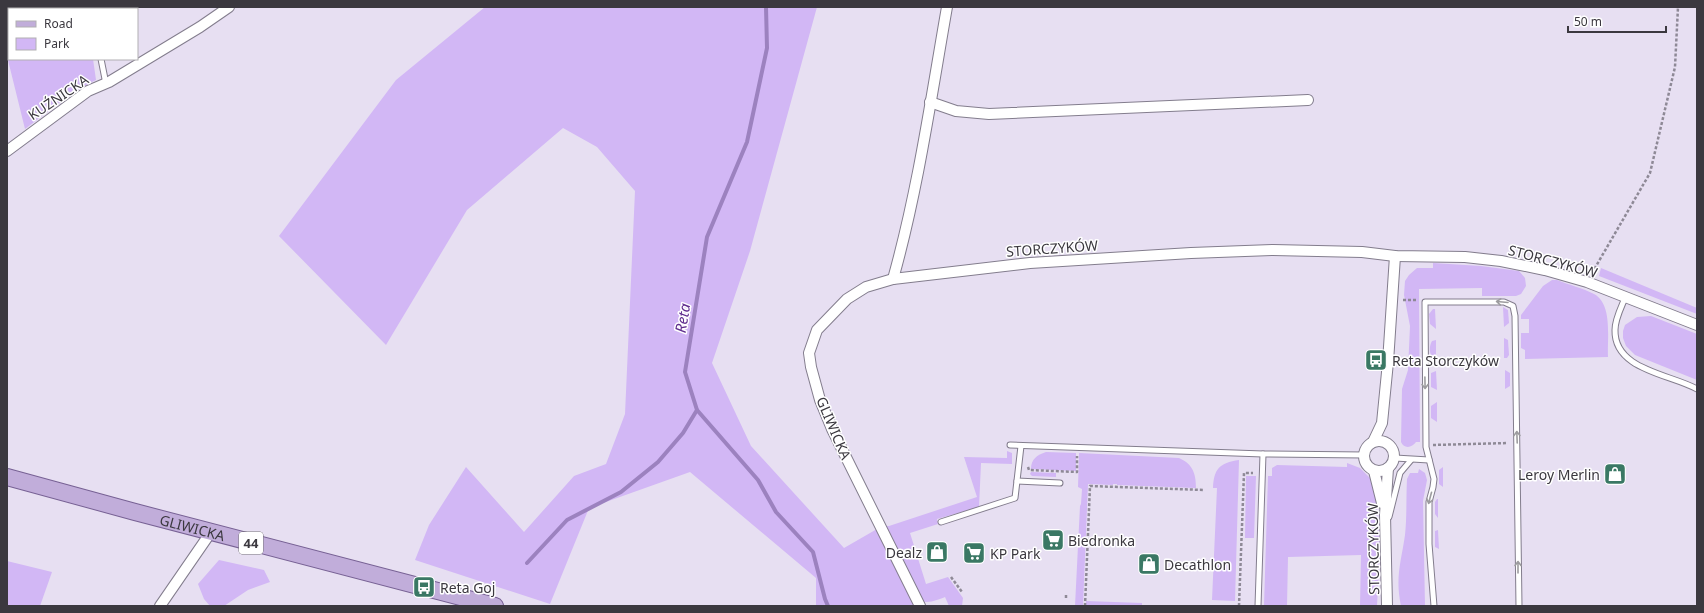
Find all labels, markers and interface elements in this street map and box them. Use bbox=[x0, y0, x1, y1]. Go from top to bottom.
legend bbox=[8, 8, 138, 60]
scale bar bbox=[1568, 8, 1666, 34]
text: 50 m bbox=[1574, 13, 1602, 30]
text: Road bbox=[44, 15, 73, 32]
text: Park bbox=[44, 35, 70, 52]
street label: KUŹNICKA bbox=[24, 70, 92, 124]
street label: STORCZYKÓW bbox=[1006, 235, 1098, 261]
street label: STORCZYKÓW bbox=[1506, 240, 1600, 282]
one-way arrow bbox=[1495, 299, 1508, 306]
water label: Reta bbox=[670, 301, 694, 334]
bus stop icon: Reta Storczyków bbox=[1363, 347, 1389, 373]
place label: Reta Storczyków bbox=[1392, 351, 1499, 370]
one-way arrow bbox=[1421, 376, 1429, 389]
street label: GLIWICKA bbox=[812, 394, 856, 462]
one-way arrow bbox=[1513, 431, 1520, 444]
shop icon: Leroy Merlin bbox=[1602, 461, 1628, 487]
place label: Leroy Merlin bbox=[1518, 465, 1600, 484]
one-way arrow bbox=[1426, 491, 1434, 504]
street label: STORCZYKÓW bbox=[1363, 503, 1383, 595]
street label: GLIWICKA bbox=[158, 509, 227, 545]
supermarket icon: Biedronka bbox=[1040, 527, 1066, 553]
place label: Biedronka bbox=[1068, 531, 1135, 550]
road number: 44 bbox=[239, 532, 263, 554]
shop icon: Dealz bbox=[924, 539, 950, 565]
supermarket icon: KP Park bbox=[961, 540, 987, 566]
place label: Dealz bbox=[886, 543, 922, 562]
place label: KP Park bbox=[990, 544, 1041, 563]
shop icon: Decathlon bbox=[1136, 551, 1162, 577]
place label: Decathlon bbox=[1164, 555, 1231, 574]
one-way arrow bbox=[1514, 561, 1522, 574]
bus stop icon: Reta Goj bbox=[411, 574, 437, 600]
place label: Reta Goj bbox=[440, 578, 495, 597]

